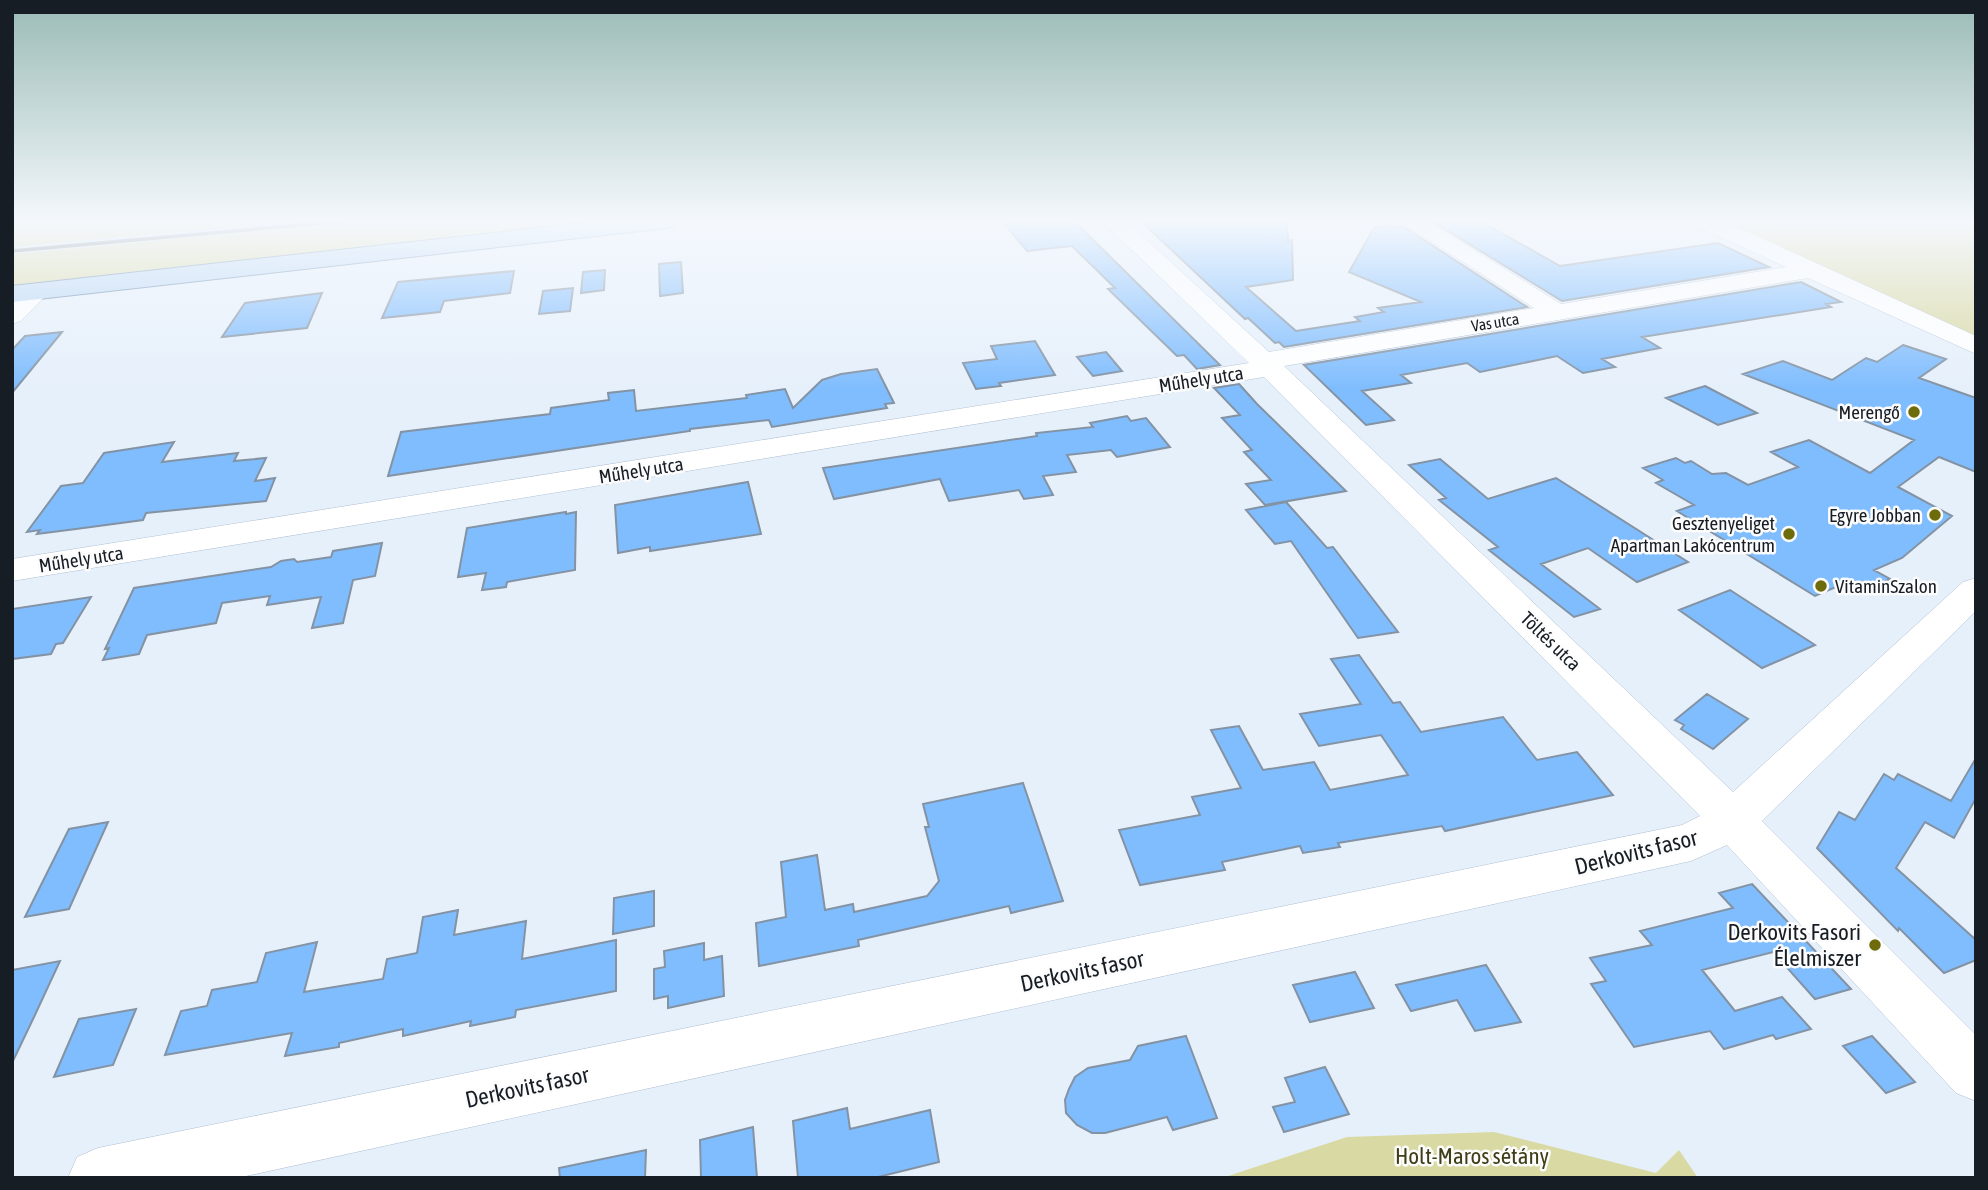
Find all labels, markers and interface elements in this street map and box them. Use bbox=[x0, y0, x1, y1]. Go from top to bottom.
street label: Vas utca bbox=[1470, 309, 1520, 335]
street label: Műhely utca bbox=[1157, 361, 1245, 397]
place label: Merengő bbox=[1838, 401, 1900, 423]
marker: Merengő bbox=[1906, 404, 1922, 420]
street label: Műhely utca bbox=[597, 452, 685, 488]
place label: Egyre Jobban bbox=[1829, 504, 1921, 526]
marker: Egyre Jobban bbox=[1927, 507, 1943, 523]
place label: Gesztenyeliget Apartman Lakócentrum bbox=[1611, 512, 1775, 556]
marker: Gesztenyeliget Apartman Lakócentrum bbox=[1781, 526, 1797, 542]
street label: Műhely utca bbox=[37, 541, 125, 577]
place label: VitaminSzalon bbox=[1835, 575, 1937, 597]
marker: VitaminSzalon bbox=[1813, 578, 1829, 594]
street label: Töltés utca bbox=[1516, 607, 1586, 675]
street label: Derkovits fasor bbox=[1572, 824, 1701, 880]
place label: Derkovits Fasori Élelmiszer bbox=[1727, 919, 1862, 971]
marker: Derkovits Fasori Élelmiszer bbox=[1867, 937, 1883, 953]
street label: Derkovits fasor bbox=[1018, 945, 1147, 997]
street label: Derkovits fasor bbox=[463, 1061, 592, 1113]
park label: Holt-Maros sétány bbox=[1395, 1143, 1549, 1169]

